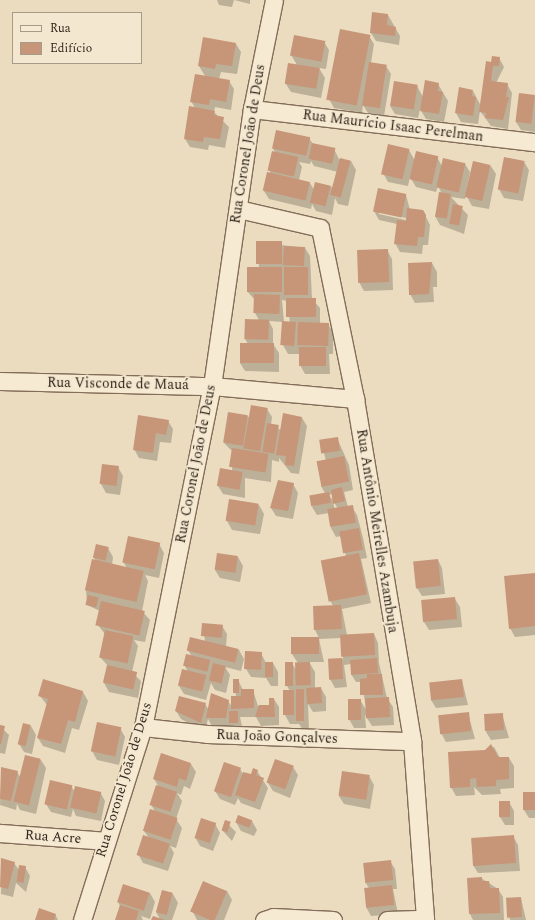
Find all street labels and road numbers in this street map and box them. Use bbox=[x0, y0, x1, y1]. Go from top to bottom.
street label: Rua Coronel João de Deus bbox=[227, 63, 269, 225]
street label: Rua Maurício Isaac Perelman bbox=[302, 107, 484, 145]
street label: Rua Visconde de Mauá bbox=[47, 374, 189, 394]
street label: Rua Coronel João de Deus bbox=[172, 383, 220, 545]
street label: Rua Antônio Meirelles Azambuja bbox=[353, 428, 401, 634]
street label: Rua Coronel João de Deus bbox=[92, 700, 156, 860]
street label: Rua João Gonçalves bbox=[216, 726, 338, 748]
street label: Rua Acre bbox=[24, 827, 82, 847]

